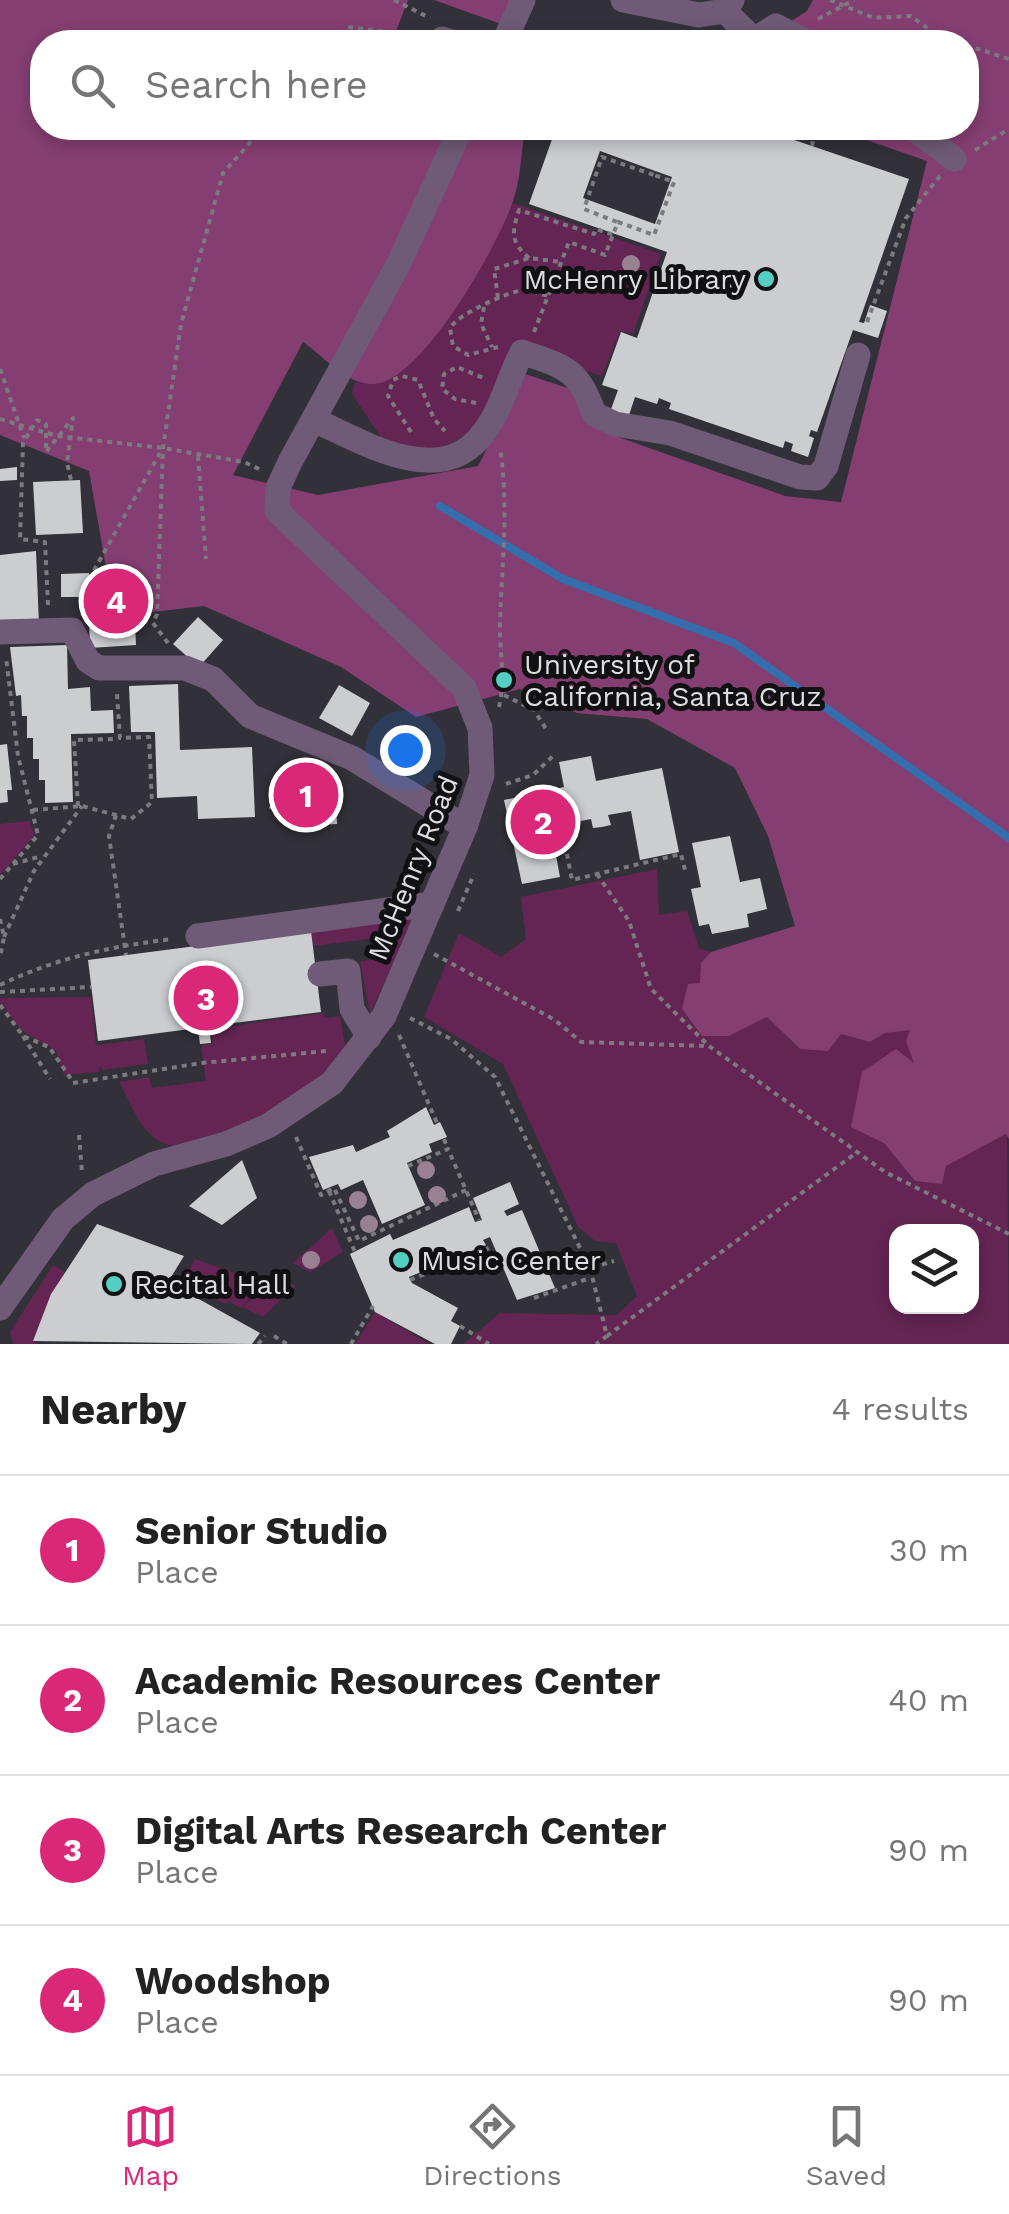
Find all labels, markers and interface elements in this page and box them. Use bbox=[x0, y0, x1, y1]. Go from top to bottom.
search box bbox=[30, 30, 979, 140]
icon: search bbox=[65, 58, 120, 113]
text: Search here bbox=[145, 63, 368, 107]
place label: McHenry Library bbox=[524, 263, 747, 296]
marker: McHenry Library bbox=[755, 268, 777, 290]
pin: 4 bbox=[84, 564, 148, 638]
place label: University of California, Santa Cruz bbox=[524, 648, 822, 713]
marker: University of California, Santa Cruz bbox=[493, 669, 515, 691]
your location bbox=[380, 725, 431, 776]
pin: 1 bbox=[274, 758, 338, 832]
street label: McHenry Road bbox=[361, 771, 465, 965]
pin: 2 bbox=[510, 784, 576, 860]
pin: 3 bbox=[174, 960, 238, 1036]
map controls bbox=[889, 1224, 979, 1314]
button: layers bbox=[889, 1224, 979, 1314]
place label: Music Center bbox=[421, 1244, 601, 1277]
marker: Music Center bbox=[390, 1249, 412, 1271]
place label: Recital Hall bbox=[134, 1268, 290, 1301]
marker: Recital Hall bbox=[103, 1273, 125, 1295]
text: Nearby bbox=[40, 1385, 187, 1434]
text: 4 results bbox=[831, 1390, 969, 1428]
text: Senior Studio bbox=[135, 1509, 388, 1553]
text: 1 bbox=[66, 1531, 79, 1569]
text: 30 m bbox=[889, 1531, 969, 1569]
text: Place bbox=[135, 1553, 219, 1591]
text: Academic Resources Center bbox=[135, 1659, 660, 1703]
text: 2 bbox=[63, 1681, 82, 1719]
text: 40 m bbox=[888, 1681, 969, 1719]
text: Place bbox=[135, 1703, 219, 1741]
text: Digital Arts Research Center bbox=[135, 1809, 666, 1853]
text: 3 bbox=[63, 1831, 82, 1869]
text: 90 m bbox=[888, 1831, 969, 1869]
text: Place bbox=[135, 1853, 219, 1891]
text: Woodshop bbox=[135, 1959, 331, 2003]
text: 4 bbox=[62, 1981, 83, 2019]
text: 90 m bbox=[888, 1981, 969, 2019]
text: Place bbox=[135, 2003, 219, 2041]
tab: Map bbox=[122, 2099, 179, 2192]
tab: Directions bbox=[423, 2099, 562, 2192]
tab: Saved bbox=[806, 2099, 887, 2192]

